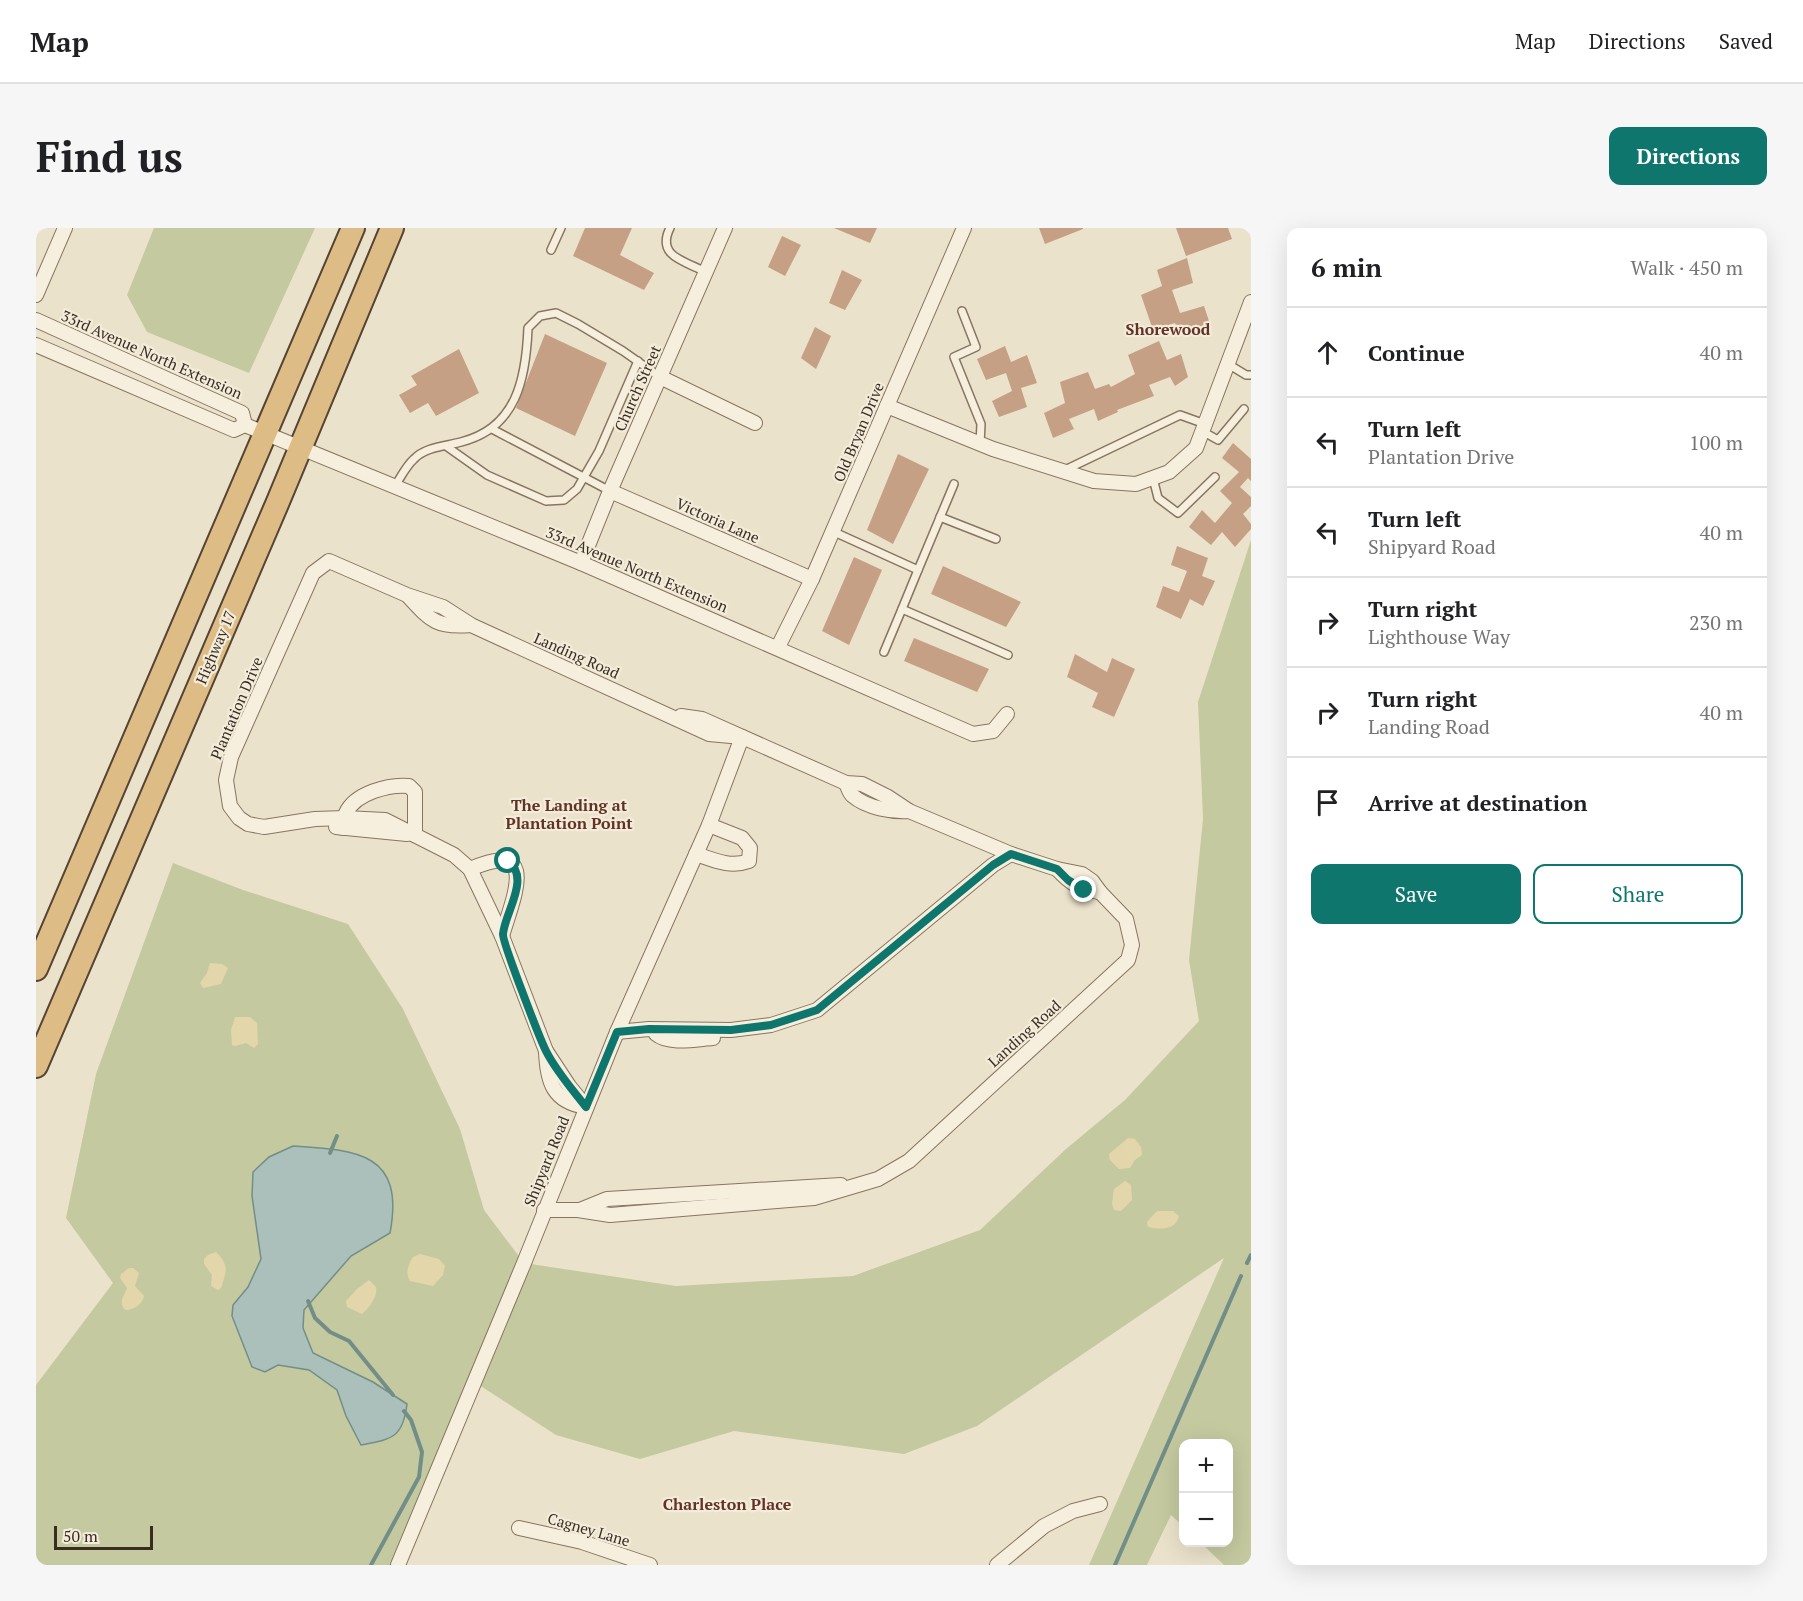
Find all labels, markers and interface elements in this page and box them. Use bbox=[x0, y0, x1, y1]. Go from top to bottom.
text: Map bbox=[30, 23, 89, 60]
text: Map bbox=[1515, 27, 1556, 55]
text: Directions bbox=[1589, 27, 1686, 55]
text: Saved bbox=[1719, 27, 1773, 55]
button: Directions bbox=[1609, 127, 1767, 185]
text: Find us bbox=[36, 128, 183, 184]
text: 6 min bbox=[1311, 250, 1382, 284]
text: Walk · 450 m bbox=[1631, 254, 1743, 281]
street label: 33rd Avenue North Extension bbox=[58, 305, 246, 403]
district label: Shorewood bbox=[1126, 318, 1211, 340]
icon: ahead bbox=[1311, 336, 1344, 369]
text: Continue bbox=[1368, 338, 1465, 367]
text: 40 m bbox=[1700, 339, 1743, 366]
street label: Church Street bbox=[609, 341, 665, 434]
street label: Old Bryan Drive bbox=[828, 379, 888, 485]
text: Turn left bbox=[1368, 414, 1461, 443]
icon: left bbox=[1311, 426, 1344, 459]
text: 100 m bbox=[1689, 429, 1743, 456]
text: Plantation Drive bbox=[1368, 443, 1514, 470]
street label: Victoria Lane bbox=[673, 493, 763, 547]
text: Turn left bbox=[1368, 504, 1461, 533]
icon: left bbox=[1311, 516, 1344, 549]
text: 40 m bbox=[1700, 519, 1743, 546]
street label: 33rd Avenue North Extension bbox=[543, 522, 731, 617]
text: Shipyard Road bbox=[1368, 533, 1496, 560]
text: Turn right bbox=[1368, 594, 1477, 623]
icon: right bbox=[1311, 606, 1344, 639]
street label: Highway 17 bbox=[191, 607, 239, 687]
text: 230 m bbox=[1689, 609, 1743, 636]
text: Lighthouse Way bbox=[1368, 623, 1510, 650]
street label: Landing Road bbox=[531, 627, 623, 683]
street label: Plantation Drive bbox=[205, 654, 267, 762]
text: Turn right bbox=[1368, 684, 1477, 713]
icon: right bbox=[1311, 696, 1344, 729]
text: 40 m bbox=[1700, 699, 1743, 726]
text: Landing Road bbox=[1368, 713, 1490, 740]
icon: arrive bbox=[1311, 786, 1344, 819]
text: Arrive at destination bbox=[1368, 788, 1587, 817]
district label: The Landing at Plantation Point bbox=[505, 794, 633, 834]
route start bbox=[494, 847, 520, 873]
button: Save bbox=[1311, 864, 1521, 924]
button: Share bbox=[1533, 864, 1743, 924]
route end bbox=[1070, 876, 1096, 902]
street label: Landing Road bbox=[983, 995, 1065, 1071]
street label: Shipyard Road bbox=[519, 1113, 573, 1209]
map controls bbox=[1179, 1439, 1233, 1547]
button: + bbox=[1179, 1439, 1233, 1493]
district label: Charleston Place bbox=[663, 1493, 792, 1515]
button: − bbox=[1179, 1493, 1233, 1547]
street label: Cagney Lane bbox=[545, 1508, 633, 1550]
scale bar bbox=[54, 1523, 153, 1550]
text: 50 m bbox=[63, 1525, 98, 1547]

